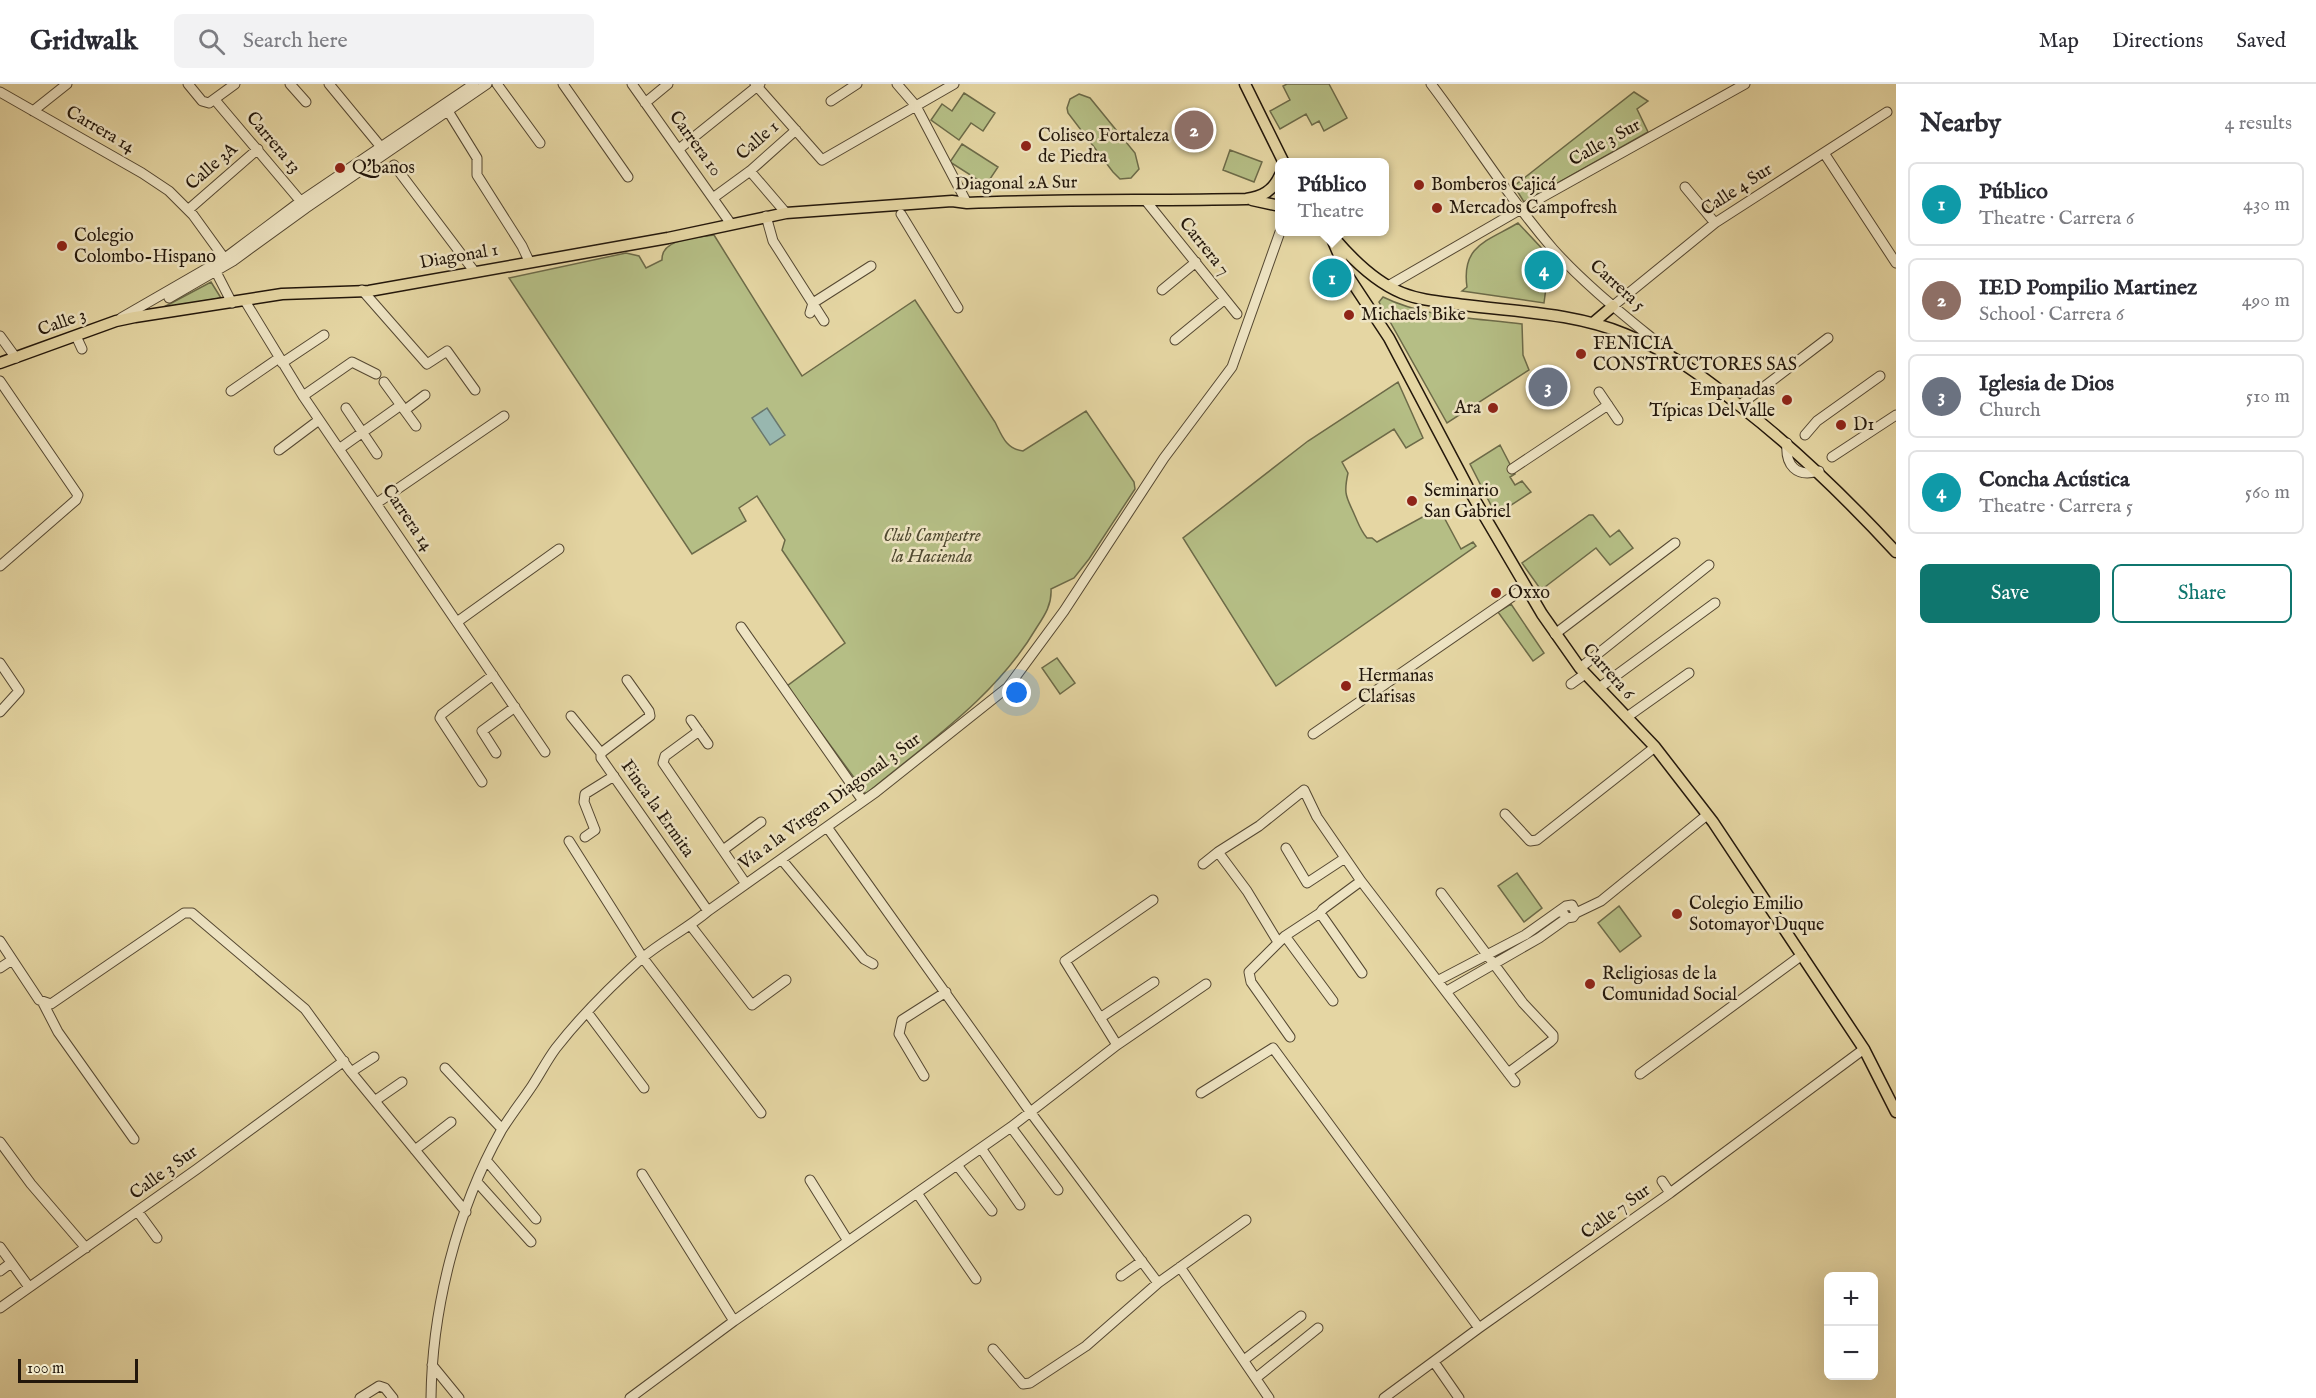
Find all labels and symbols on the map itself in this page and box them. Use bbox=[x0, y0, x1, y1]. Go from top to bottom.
street label: Carrera 14 bbox=[61, 101, 139, 159]
street label: Carrera 13 bbox=[240, 107, 306, 179]
street label: Carrera 10 bbox=[663, 107, 727, 181]
pin: 2 bbox=[1174, 108, 1214, 152]
street label: Calle 3 Sur bbox=[1565, 114, 1645, 172]
street label: Calle 1 bbox=[732, 116, 784, 166]
place label: Coliseo Fortaleza de Piedra bbox=[1038, 125, 1169, 169]
street label: Calle 3A bbox=[181, 138, 243, 196]
marker: Coliseo Fortaleza de Piedra bbox=[1019, 139, 1033, 153]
place label: Q'banos bbox=[352, 157, 415, 180]
street label: Calle 4 Sur bbox=[1697, 158, 1777, 222]
marker: Q'banos bbox=[333, 161, 347, 175]
street label: Diagonal 2A Sur bbox=[955, 171, 1078, 197]
place label: Bomberos Cajicá bbox=[1431, 174, 1556, 197]
marker: Bomberos Cajicá bbox=[1412, 178, 1426, 192]
place label: Mercados Campofresh bbox=[1449, 197, 1617, 220]
marker: Mercados Campofresh bbox=[1430, 201, 1444, 215]
street label: Carrera 7 bbox=[1173, 213, 1235, 281]
place label: Colegio Colombo-Hispano bbox=[74, 225, 216, 269]
marker: Colegio Colombo-Hispano bbox=[55, 239, 69, 253]
street label: Diagonal 1 bbox=[418, 239, 500, 275]
pin: 4 bbox=[1524, 248, 1564, 292]
street label: Carrera 5 bbox=[1584, 255, 1650, 317]
pin: 1 bbox=[1312, 256, 1352, 300]
street label: Calle 3 bbox=[35, 304, 89, 342]
place label: Michaels Bike bbox=[1361, 304, 1466, 327]
marker: Michaels Bike bbox=[1342, 308, 1356, 322]
place label: FENICIA CONSTRUCTORES SAS bbox=[1593, 333, 1797, 377]
marker: FENICIA CONSTRUCTORES SAS bbox=[1574, 347, 1588, 361]
pin: 3 bbox=[1528, 364, 1568, 410]
place label: Empanadas Típicas Del Valle bbox=[1649, 379, 1775, 423]
marker: Empanadas Típicas Del Valle bbox=[1780, 393, 1794, 407]
place label: Ara bbox=[1453, 397, 1481, 420]
marker: Ara bbox=[1486, 401, 1500, 415]
place label: D1 bbox=[1853, 414, 1874, 437]
marker: D1 bbox=[1834, 418, 1848, 432]
street label: Carrera 14 bbox=[376, 480, 438, 556]
place label: Seminario San Gabriel bbox=[1424, 480, 1511, 524]
marker: Seminario San Gabriel bbox=[1405, 494, 1419, 508]
park label: Club Campestre la Hacienda bbox=[883, 525, 981, 569]
place label: Oxxo bbox=[1508, 582, 1550, 605]
marker: Oxxo bbox=[1489, 586, 1503, 600]
street label: Carrera 6 bbox=[1577, 639, 1640, 705]
place label: Hermanas Clarisas bbox=[1358, 665, 1433, 709]
your location bbox=[1002, 678, 1031, 707]
marker: Hermanas Clarisas bbox=[1339, 679, 1353, 693]
street label: Vía a la Virgen Diagonal 3 Sur bbox=[734, 728, 926, 876]
street label: Finca la Ermita bbox=[615, 756, 699, 862]
place label: Colegio Emilio Sotomayor Duque bbox=[1689, 893, 1824, 937]
marker: Colegio Emilio Sotomayor Duque bbox=[1670, 907, 1684, 921]
place label: Religiosas de la Comunidad Social bbox=[1602, 963, 1737, 1007]
marker: Religiosas de la Comunidad Social bbox=[1583, 977, 1597, 991]
street label: Calle 3 Sur bbox=[126, 1140, 203, 1205]
street label: Calle 7 Sur bbox=[1577, 1179, 1655, 1245]
scale bar bbox=[18, 1356, 138, 1384]

